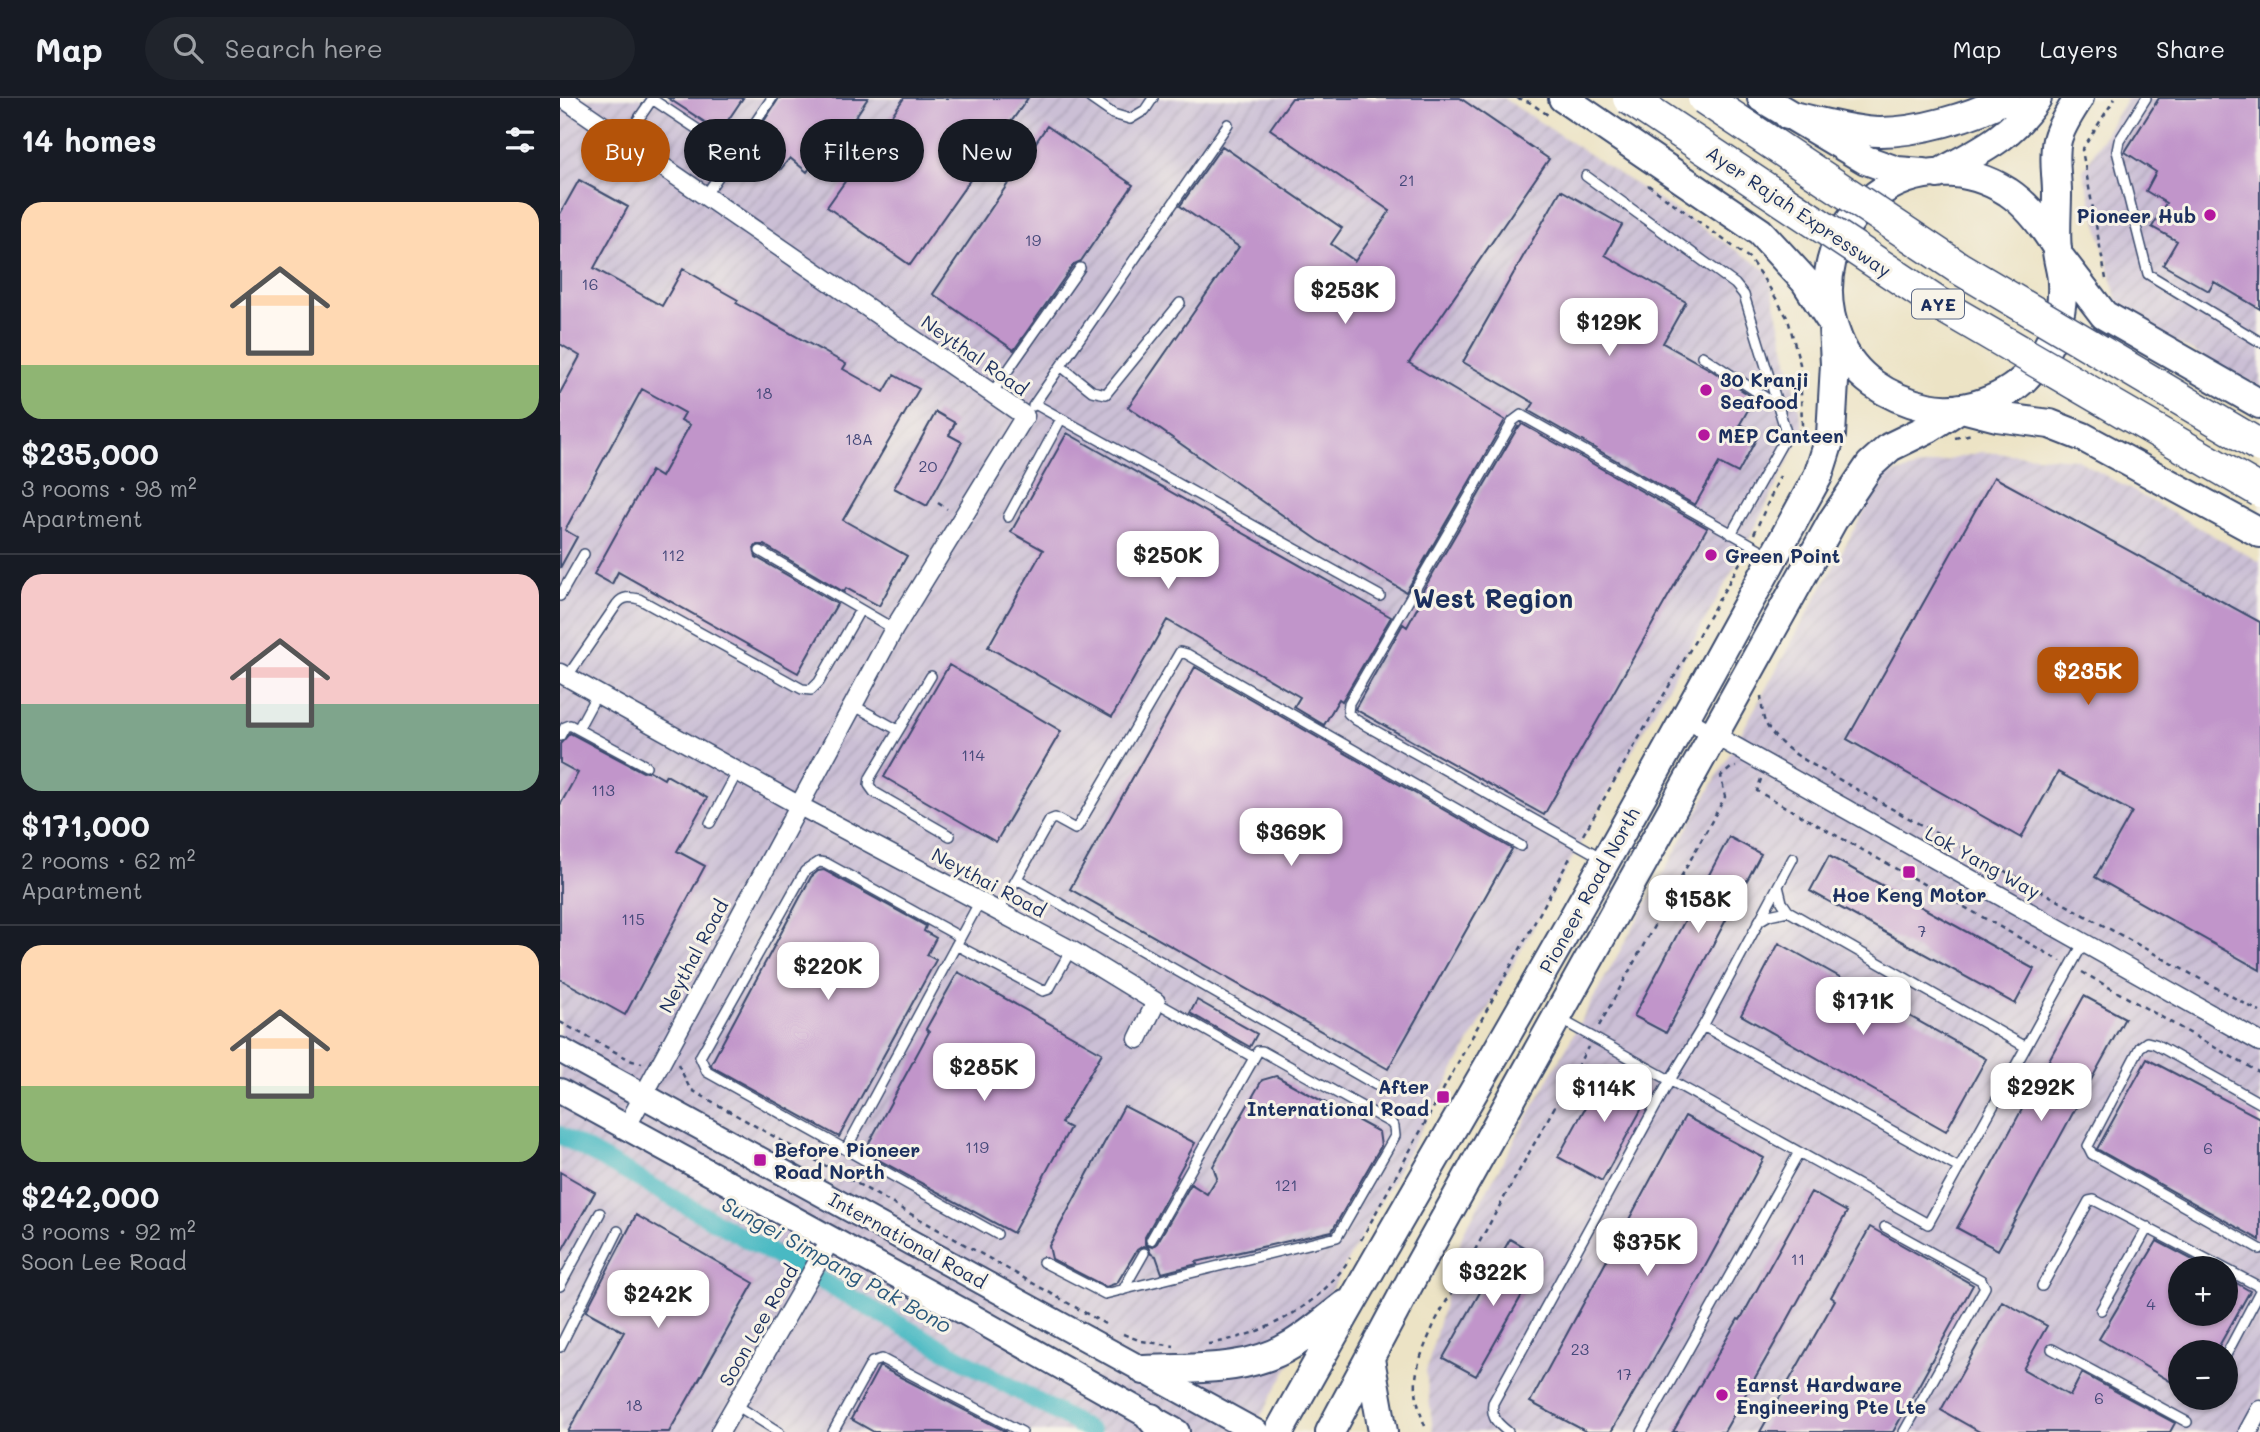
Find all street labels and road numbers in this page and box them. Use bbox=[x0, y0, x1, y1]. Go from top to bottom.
street label: Ayer Rajah Expressway bbox=[1702, 140, 1896, 282]
road number: AYE bbox=[1912, 289, 1964, 318]
street label: Neythal Road bbox=[917, 309, 1033, 401]
street label: Pioneer Road North bbox=[1533, 803, 1645, 977]
street label: Lok Yang Way bbox=[1921, 820, 2045, 904]
street label: Neythai Road bbox=[928, 841, 1050, 923]
street label: Neythal Road bbox=[653, 895, 733, 1017]
street label: International Road bbox=[825, 1186, 991, 1294]
street label: Soon Lee Road bbox=[713, 1260, 803, 1390]

